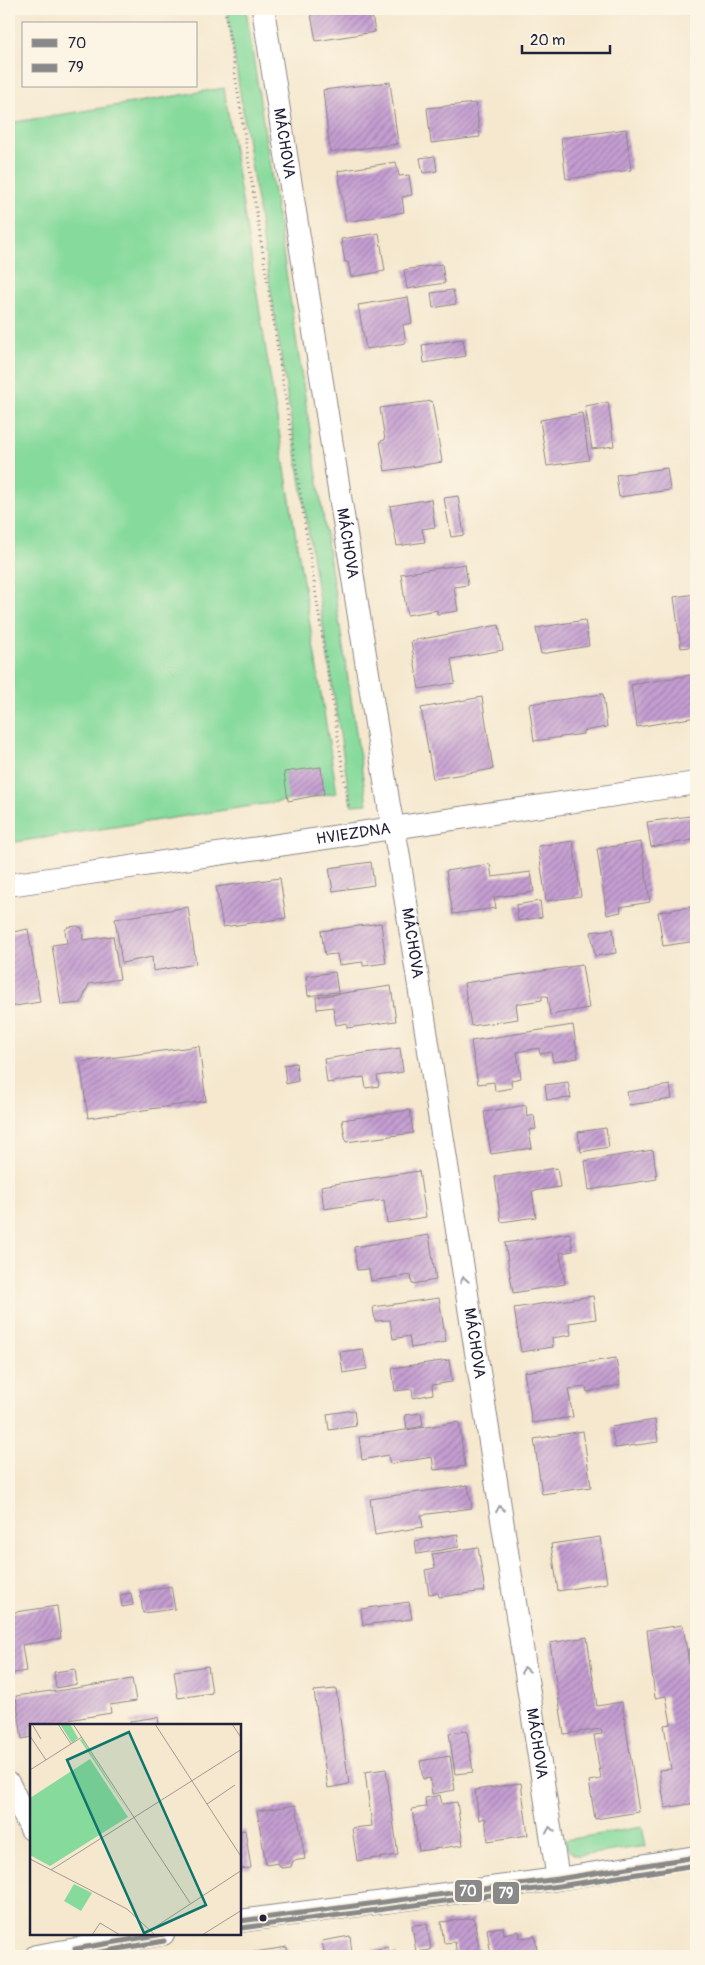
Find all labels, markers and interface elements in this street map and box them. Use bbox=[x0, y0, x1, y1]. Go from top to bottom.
legend bbox=[22, 22, 198, 88]
scale bar bbox=[522, 22, 610, 54]
text: 20 m bbox=[530, 31, 565, 50]
text: 70 bbox=[68, 34, 86, 53]
text: 79 bbox=[68, 58, 84, 77]
street label: MÁCHOVA bbox=[269, 107, 300, 180]
street label: MÁCHOVA bbox=[332, 507, 363, 580]
street label: HVIEZDNA bbox=[315, 819, 392, 849]
street label: MÁCHOVA bbox=[397, 906, 428, 980]
one-way arrow bbox=[459, 1275, 470, 1283]
street label: MÁCHOVA bbox=[459, 1307, 490, 1380]
one-way arrow bbox=[495, 1505, 506, 1513]
one-way arrow bbox=[520, 1666, 531, 1674]
street label: MÁCHOVA bbox=[522, 1707, 552, 1780]
inset map bbox=[30, 1724, 241, 1935]
one-way arrow bbox=[545, 1826, 556, 1834]
line badge: 70 bbox=[454, 1879, 483, 1903]
line badge: 79 bbox=[492, 1881, 520, 1905]
text: 70 bbox=[460, 1883, 477, 1900]
text: 79 bbox=[499, 1885, 513, 1902]
unlabelled marker bbox=[258, 1913, 268, 1923]

